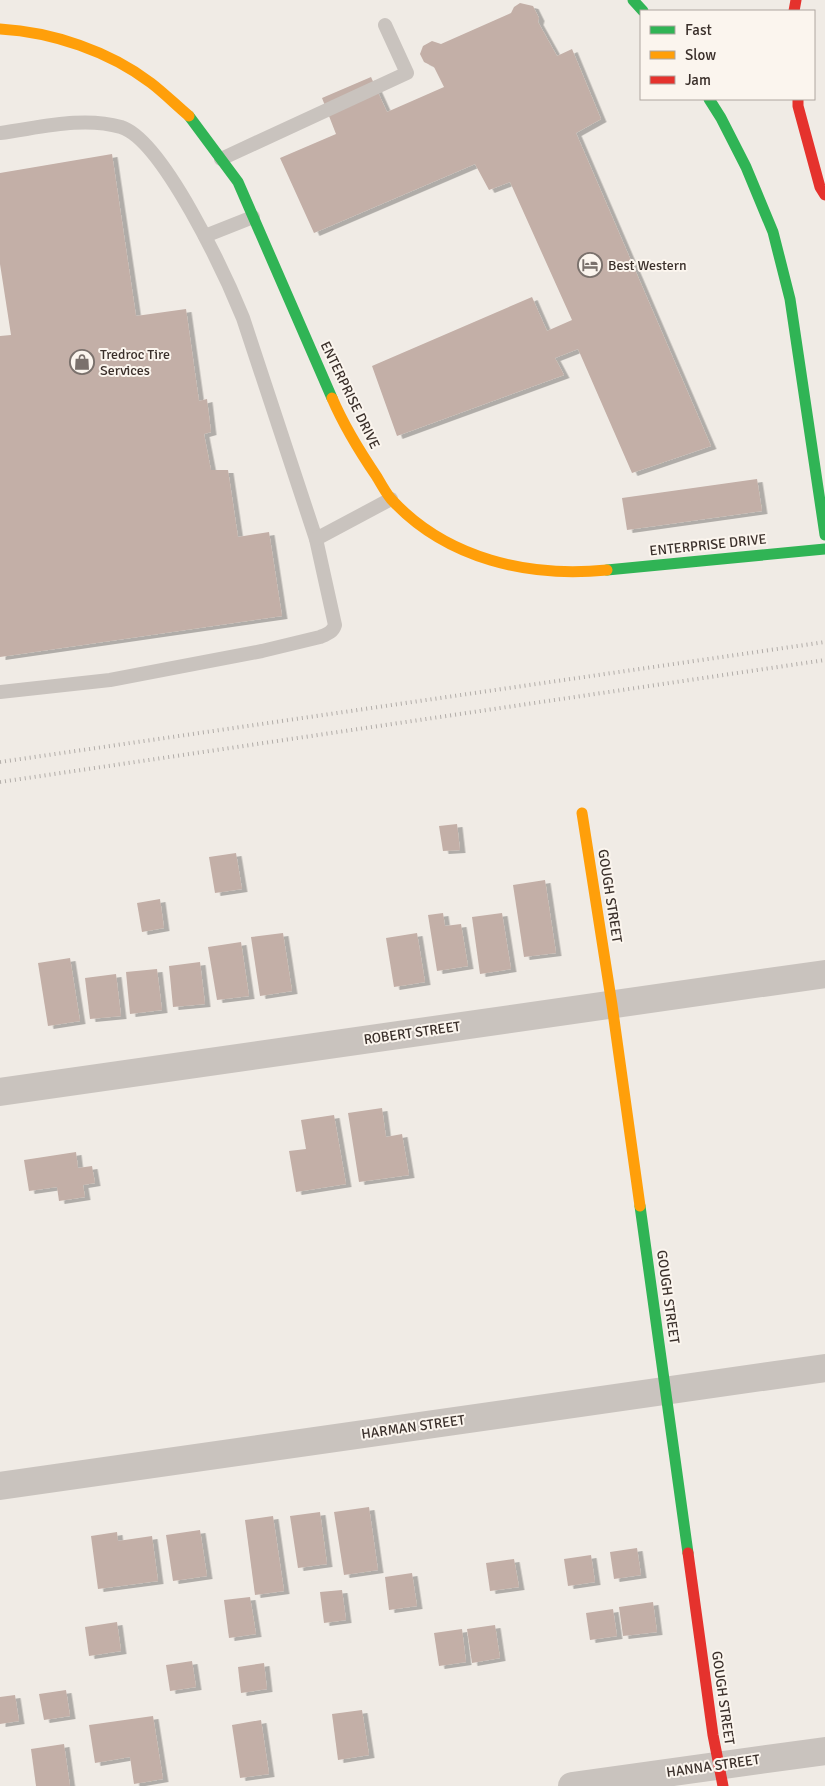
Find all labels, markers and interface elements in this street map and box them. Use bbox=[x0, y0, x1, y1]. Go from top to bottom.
legend bbox=[640, 10, 815, 100]
text: Fast bbox=[685, 21, 712, 39]
text: Slow bbox=[685, 46, 716, 64]
text: Jam bbox=[685, 71, 711, 89]
hotel icon: Best Western bbox=[577, 252, 603, 278]
place label: Best Western bbox=[608, 257, 687, 274]
street label: ENTERPRISE DRIVE bbox=[317, 338, 383, 452]
place label: Tredroc Tire Services bbox=[100, 346, 170, 379]
shop icon: Tredroc Tire Services bbox=[69, 349, 95, 375]
street label: ENTERPRISE DRIVE bbox=[649, 530, 767, 560]
street label: GOUGH STREET bbox=[594, 848, 626, 944]
street label: ROBERT STREET bbox=[363, 1018, 462, 1048]
street label: GOUGH STREET bbox=[653, 1249, 683, 1345]
street label: HARMAN STREET bbox=[360, 1411, 466, 1443]
street label: GOUGH STREET bbox=[708, 1650, 738, 1746]
street label: HANNA STREET bbox=[665, 1751, 761, 1781]

